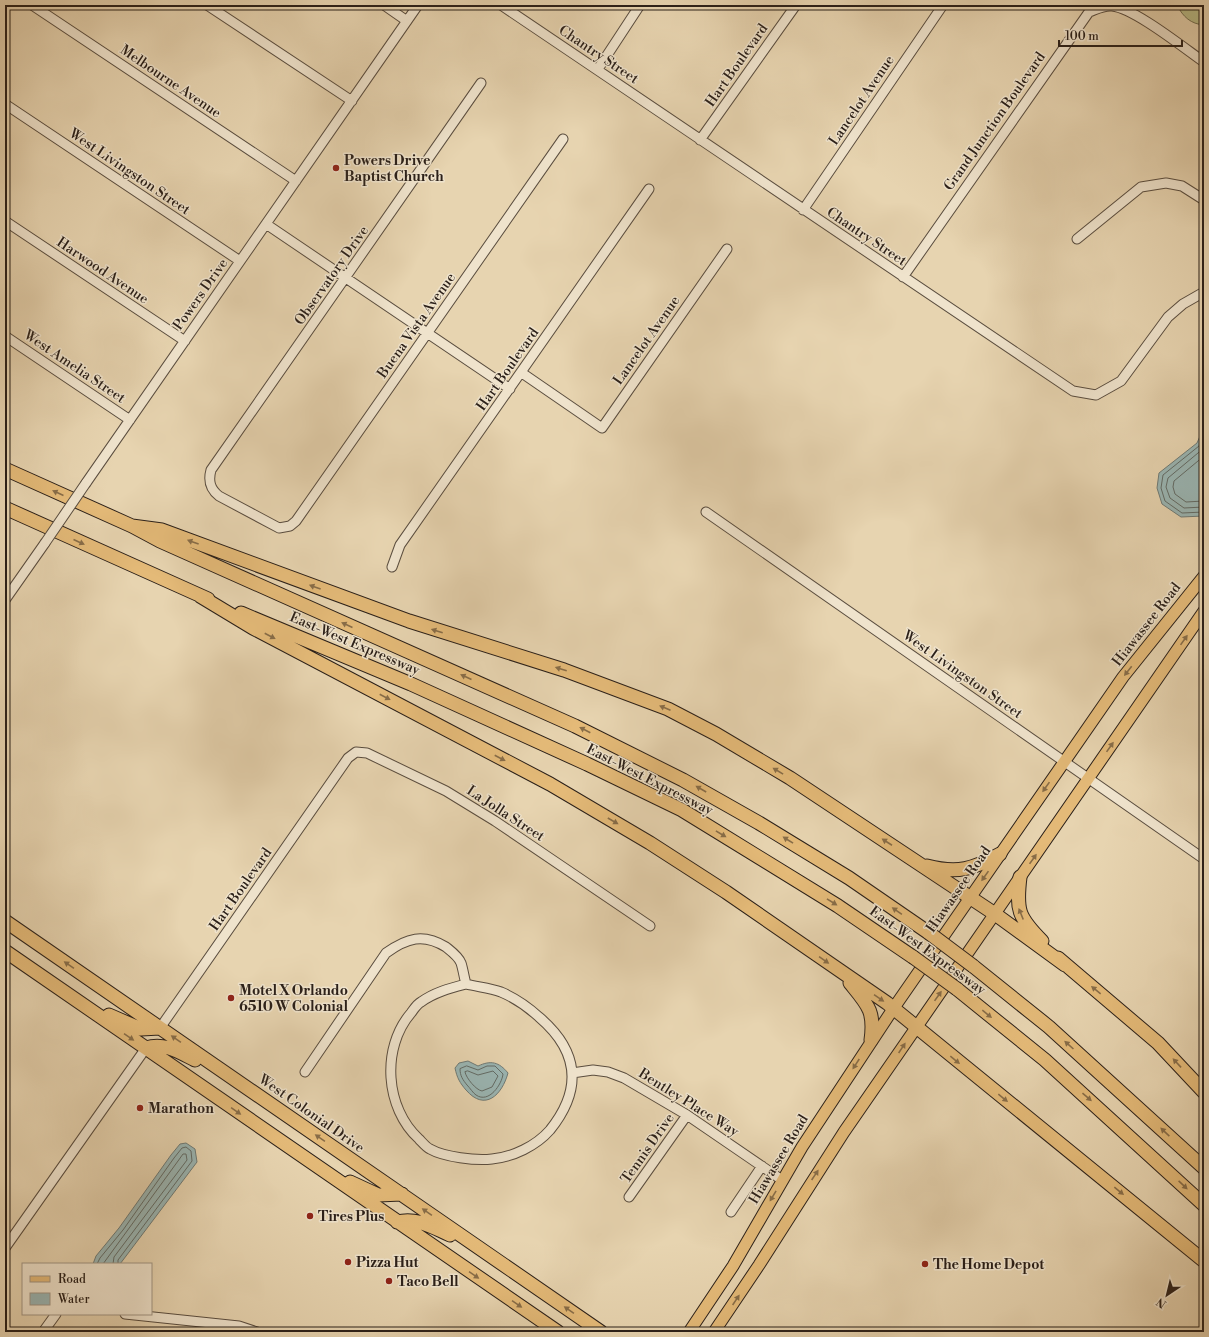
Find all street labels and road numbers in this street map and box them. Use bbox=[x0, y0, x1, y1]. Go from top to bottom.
street label: Chantry Street bbox=[555, 21, 642, 88]
street label: Hart Boulevard bbox=[702, 21, 772, 111]
street label: Melbourne Avenue bbox=[116, 41, 224, 122]
street label: Grand Junction Boulevard bbox=[940, 49, 1050, 194]
street label: Lancelot Avenue bbox=[825, 52, 899, 149]
street label: West Livingston Street bbox=[65, 124, 193, 219]
street label: Chantry Street bbox=[823, 203, 910, 270]
street label: Observatory Drive bbox=[291, 222, 373, 329]
street label: Harwood Avenue bbox=[53, 233, 152, 308]
street label: Powers Drive bbox=[169, 255, 232, 334]
street label: Buena Vista Avenue bbox=[373, 269, 460, 383]
street label: Lancelot Avenue bbox=[609, 293, 684, 389]
street label: Hart Boulevard bbox=[473, 325, 543, 415]
street label: West Amelia Street bbox=[19, 326, 129, 407]
street label: Hiawassee Road bbox=[1108, 579, 1185, 670]
street label: East-West Expressway bbox=[287, 608, 423, 680]
street label: West Livingston Street bbox=[898, 626, 1026, 723]
street label: East-West Expressway bbox=[583, 740, 716, 820]
street label: La Jolla Street bbox=[463, 782, 548, 846]
street label: Hiawassee Road bbox=[922, 843, 995, 936]
street label: Hart Boulevard bbox=[206, 845, 276, 935]
street label: East-West Expressway bbox=[866, 902, 989, 999]
street label: Bentley Place Way bbox=[634, 1064, 742, 1141]
street label: West Colonial Drive bbox=[254, 1070, 368, 1157]
street label: Tennis Drive bbox=[617, 1110, 679, 1187]
street label: Hiawassee Road bbox=[745, 1111, 813, 1208]

